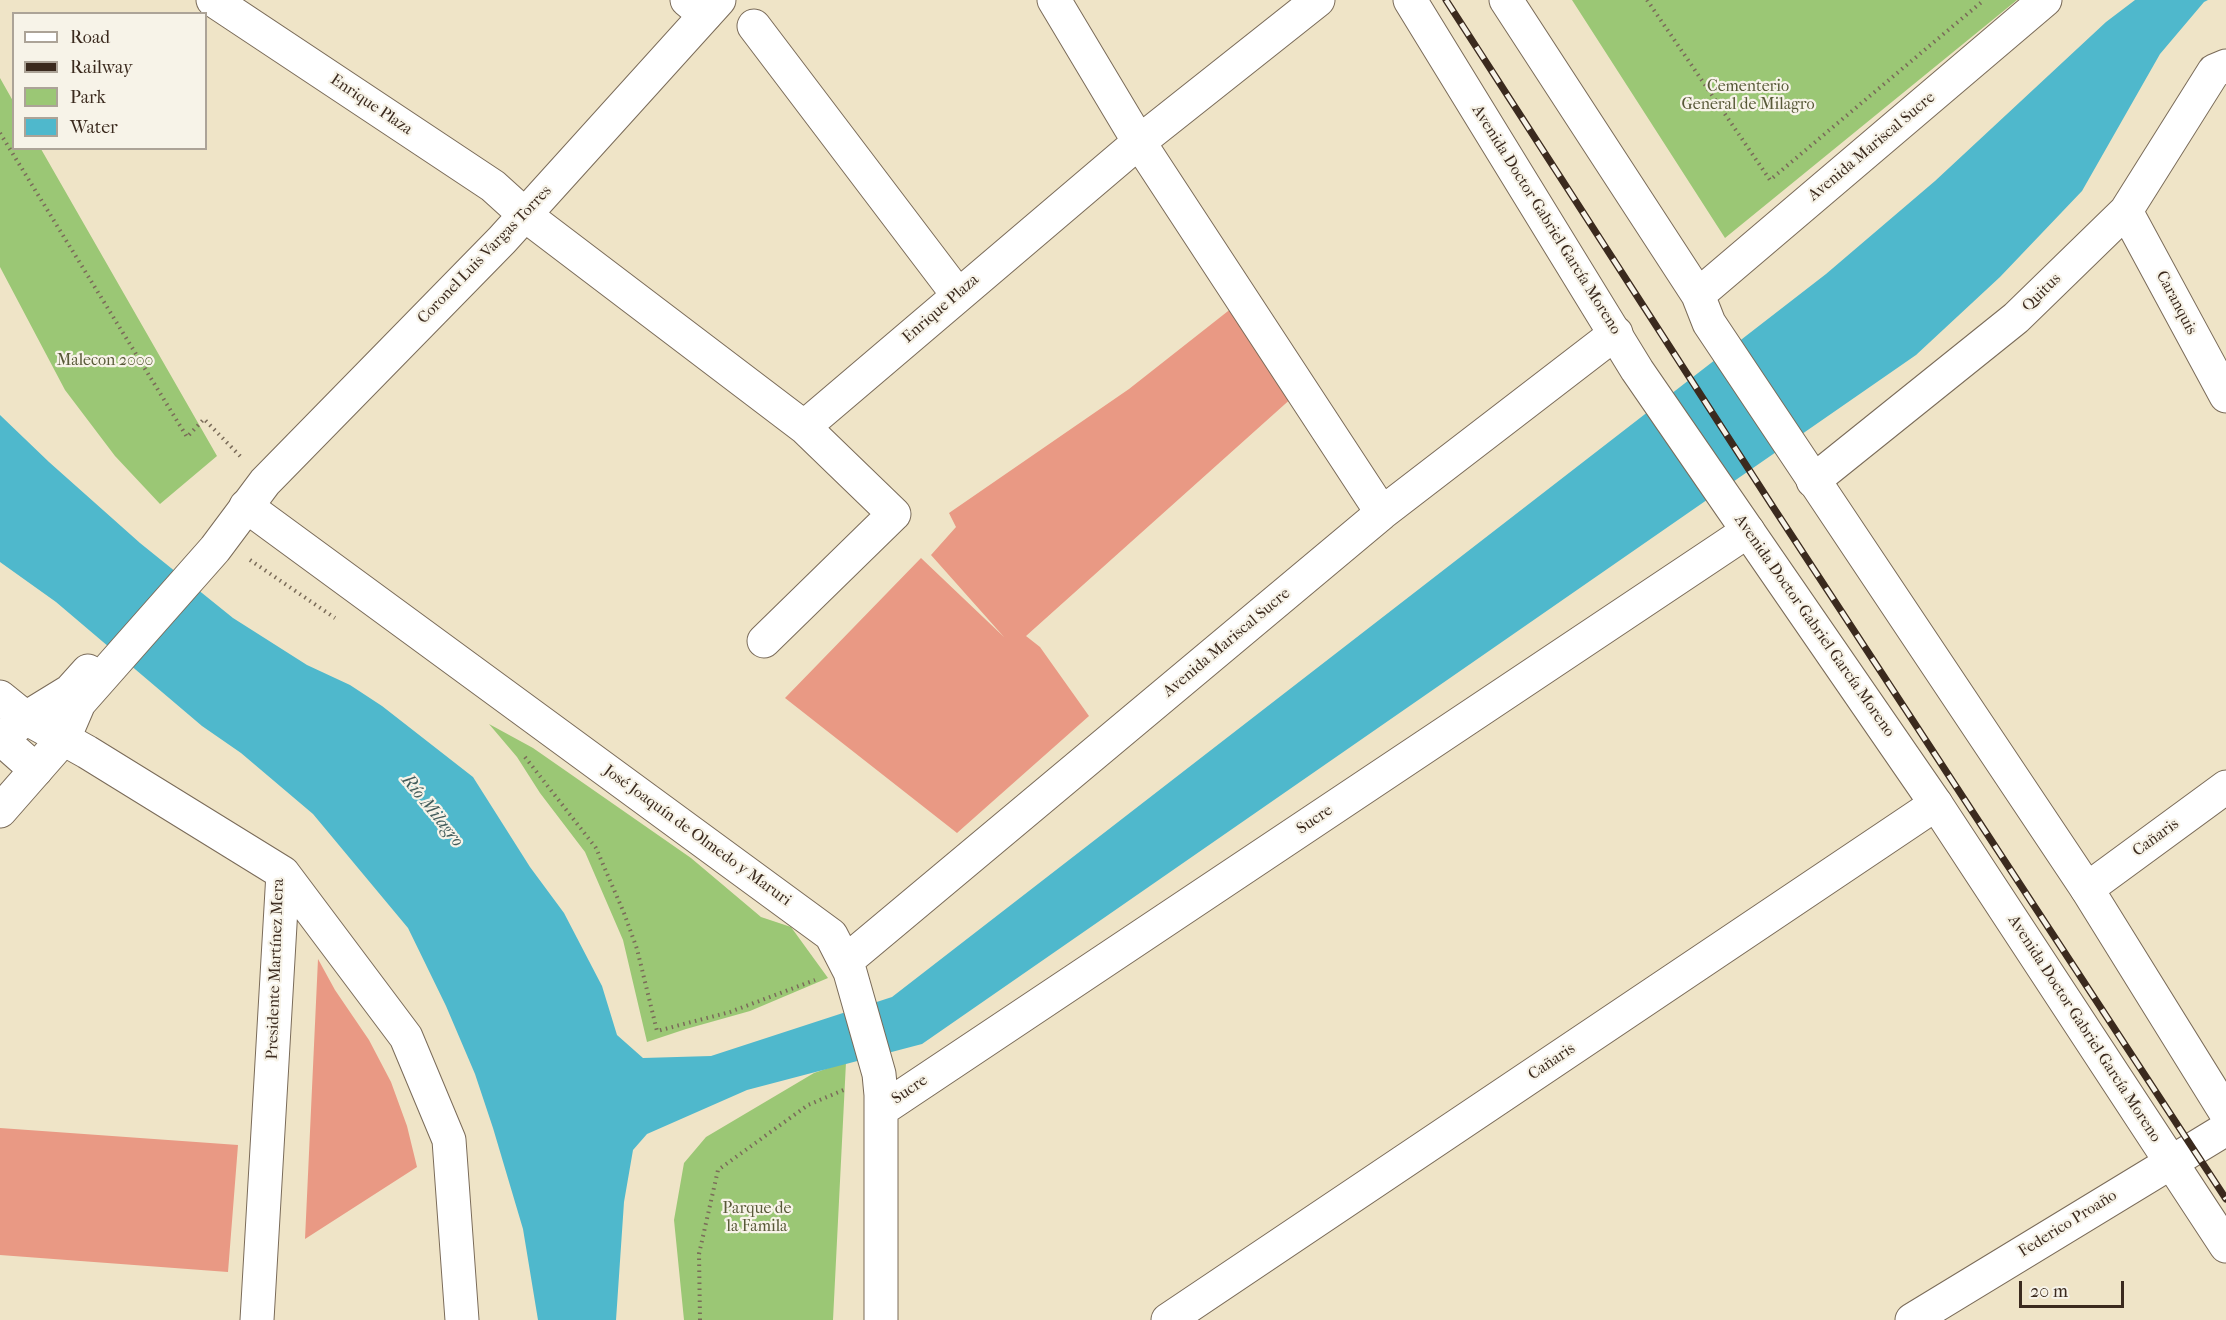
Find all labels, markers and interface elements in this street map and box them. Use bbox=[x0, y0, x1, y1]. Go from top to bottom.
legend bbox=[12, 12, 207, 150]
text: Road bbox=[70, 27, 110, 48]
text: Railway bbox=[70, 57, 133, 78]
street label: Enrique Plaza bbox=[326, 70, 416, 140]
park label: Cementerio General de Milagro bbox=[1681, 77, 1815, 115]
text: Park bbox=[70, 87, 106, 108]
street label: Avenida Mariscal Sucre bbox=[1805, 88, 1939, 206]
street label: Avenida Doctor Gabriel García Moreno bbox=[1467, 102, 1625, 338]
text: Water bbox=[70, 117, 118, 138]
street label: Coronel Luis Vargas Torres bbox=[414, 182, 556, 328]
street label: Caranquis bbox=[2151, 268, 2201, 338]
street label: Quitus bbox=[2019, 270, 2065, 316]
street label: Enrique Plaza bbox=[899, 271, 983, 347]
park label: Malecon 2000 bbox=[57, 351, 153, 371]
street label: Avenida Doctor Gabriel García Moreno bbox=[1730, 511, 1898, 741]
street label: Avenida Mariscal Sucre bbox=[1160, 584, 1294, 702]
street label: José Joaquín de Olmedo y Maruri bbox=[600, 762, 794, 910]
water label: Río Milagro bbox=[396, 770, 468, 852]
street label: Sucre bbox=[1294, 801, 1336, 839]
street label: Cañaris bbox=[2129, 815, 2183, 861]
street label: Presidente Martínez Mera bbox=[263, 878, 289, 1060]
street label: Avenida Doctor Gabriel García Moreno bbox=[2003, 912, 2165, 1146]
street label: Cañaris bbox=[1525, 1039, 1579, 1085]
street label: Sucre bbox=[889, 1071, 931, 1109]
street label: Federico Proaño bbox=[2015, 1186, 2121, 1262]
park label: Parque de la Famila bbox=[723, 1199, 791, 1237]
scale bar bbox=[2022, 1269, 2127, 1307]
text: 20 m bbox=[2030, 1281, 2068, 1302]

